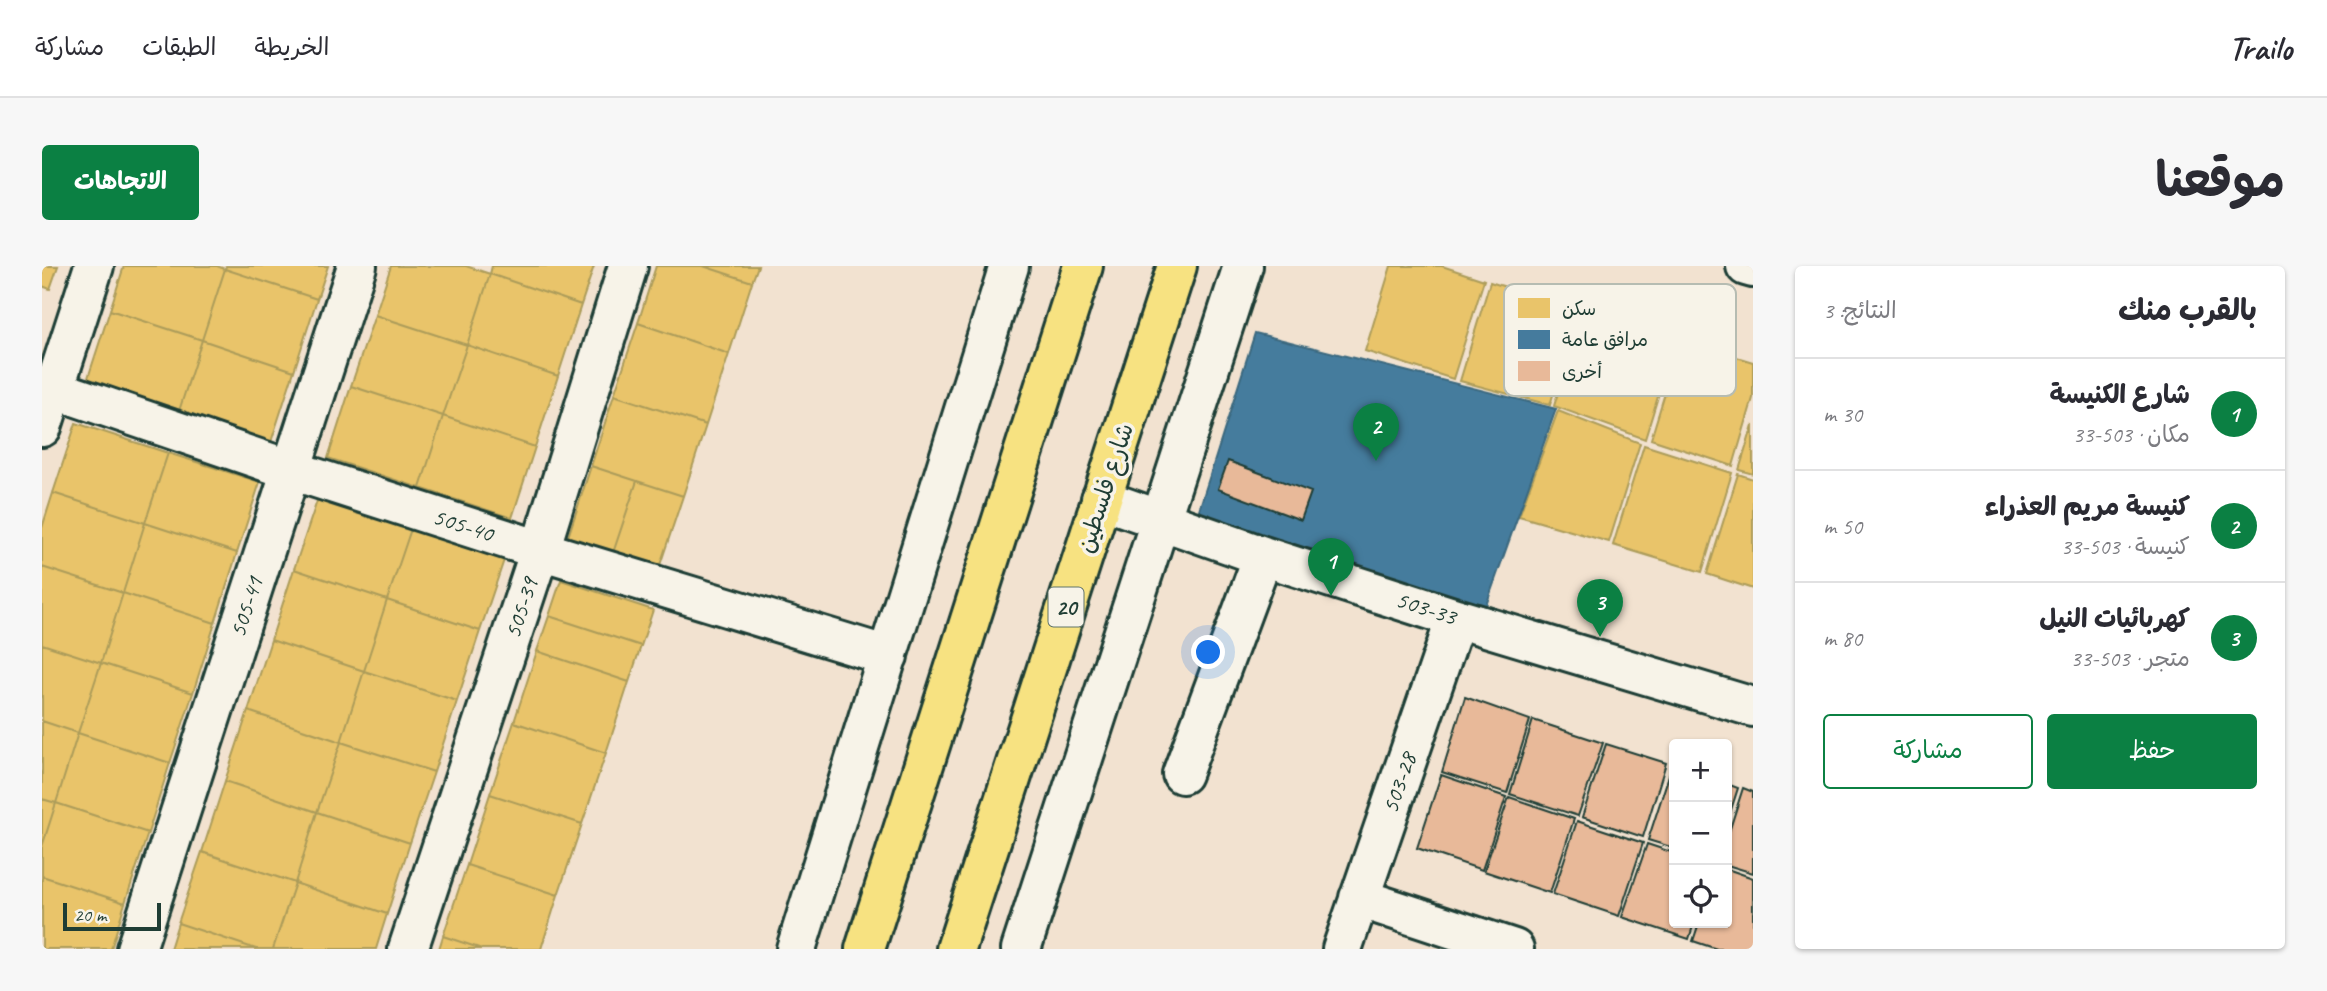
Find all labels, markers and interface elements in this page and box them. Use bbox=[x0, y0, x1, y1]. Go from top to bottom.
text: Trailo bbox=[2229, 27, 2292, 69]
text: مشاركة bbox=[35, 32, 104, 62]
text: الطبقات bbox=[142, 32, 217, 62]
text: الخريطة bbox=[255, 32, 329, 62]
button: الاتجاهات bbox=[42, 145, 199, 220]
text: موقعنا bbox=[2155, 149, 2285, 211]
legend bbox=[1504, 284, 1736, 396]
text: بالقرب منك bbox=[2118, 291, 2257, 329]
text: النتائج: 3 bbox=[1823, 296, 1897, 325]
text: سكن bbox=[1562, 297, 1596, 321]
text: مرافق عامة bbox=[1562, 328, 1648, 352]
text: أخرى bbox=[1562, 360, 1602, 384]
text: شارع الكنيسة bbox=[2050, 378, 2190, 411]
text: 30 m bbox=[1823, 400, 1862, 429]
text: 1 bbox=[2229, 400, 2239, 429]
pin: 2 bbox=[1353, 403, 1399, 461]
street label: شارع فلسطين bbox=[1070, 419, 1142, 557]
text: مكان · 503-33 bbox=[2073, 420, 2190, 449]
text: كنيسة مريم العذراء bbox=[1985, 490, 2190, 523]
street label: 505-40 bbox=[429, 501, 499, 549]
text: 50 m bbox=[1823, 512, 1862, 541]
text: 2 bbox=[2229, 512, 2239, 541]
text: كنيسة · 503-33 bbox=[2060, 532, 2190, 561]
pin: 1 bbox=[1308, 538, 1354, 596]
street label: 505-41 bbox=[222, 572, 270, 641]
street label: 505-39 bbox=[497, 572, 545, 642]
pin: 3 bbox=[1577, 579, 1623, 637]
street label: 503-33 bbox=[1392, 584, 1462, 632]
road number: 20 bbox=[1048, 588, 1084, 626]
text: كهربائيات النيل bbox=[2039, 602, 2190, 635]
text: 80 m bbox=[1823, 624, 1862, 653]
text: 3 bbox=[2229, 624, 2239, 653]
your location bbox=[1191, 635, 1225, 669]
text: متجر · 503-33 bbox=[2070, 644, 2190, 673]
button: مشاركة bbox=[1823, 714, 2033, 789]
button: حفظ bbox=[2047, 714, 2257, 789]
map controls bbox=[1669, 739, 1732, 928]
button: + bbox=[1669, 739, 1732, 802]
street label: 503-28 bbox=[1375, 747, 1424, 817]
button: − bbox=[1669, 802, 1732, 865]
button: locate bbox=[1669, 865, 1732, 928]
scale bar bbox=[63, 900, 161, 932]
text: 20 m bbox=[74, 903, 106, 927]

